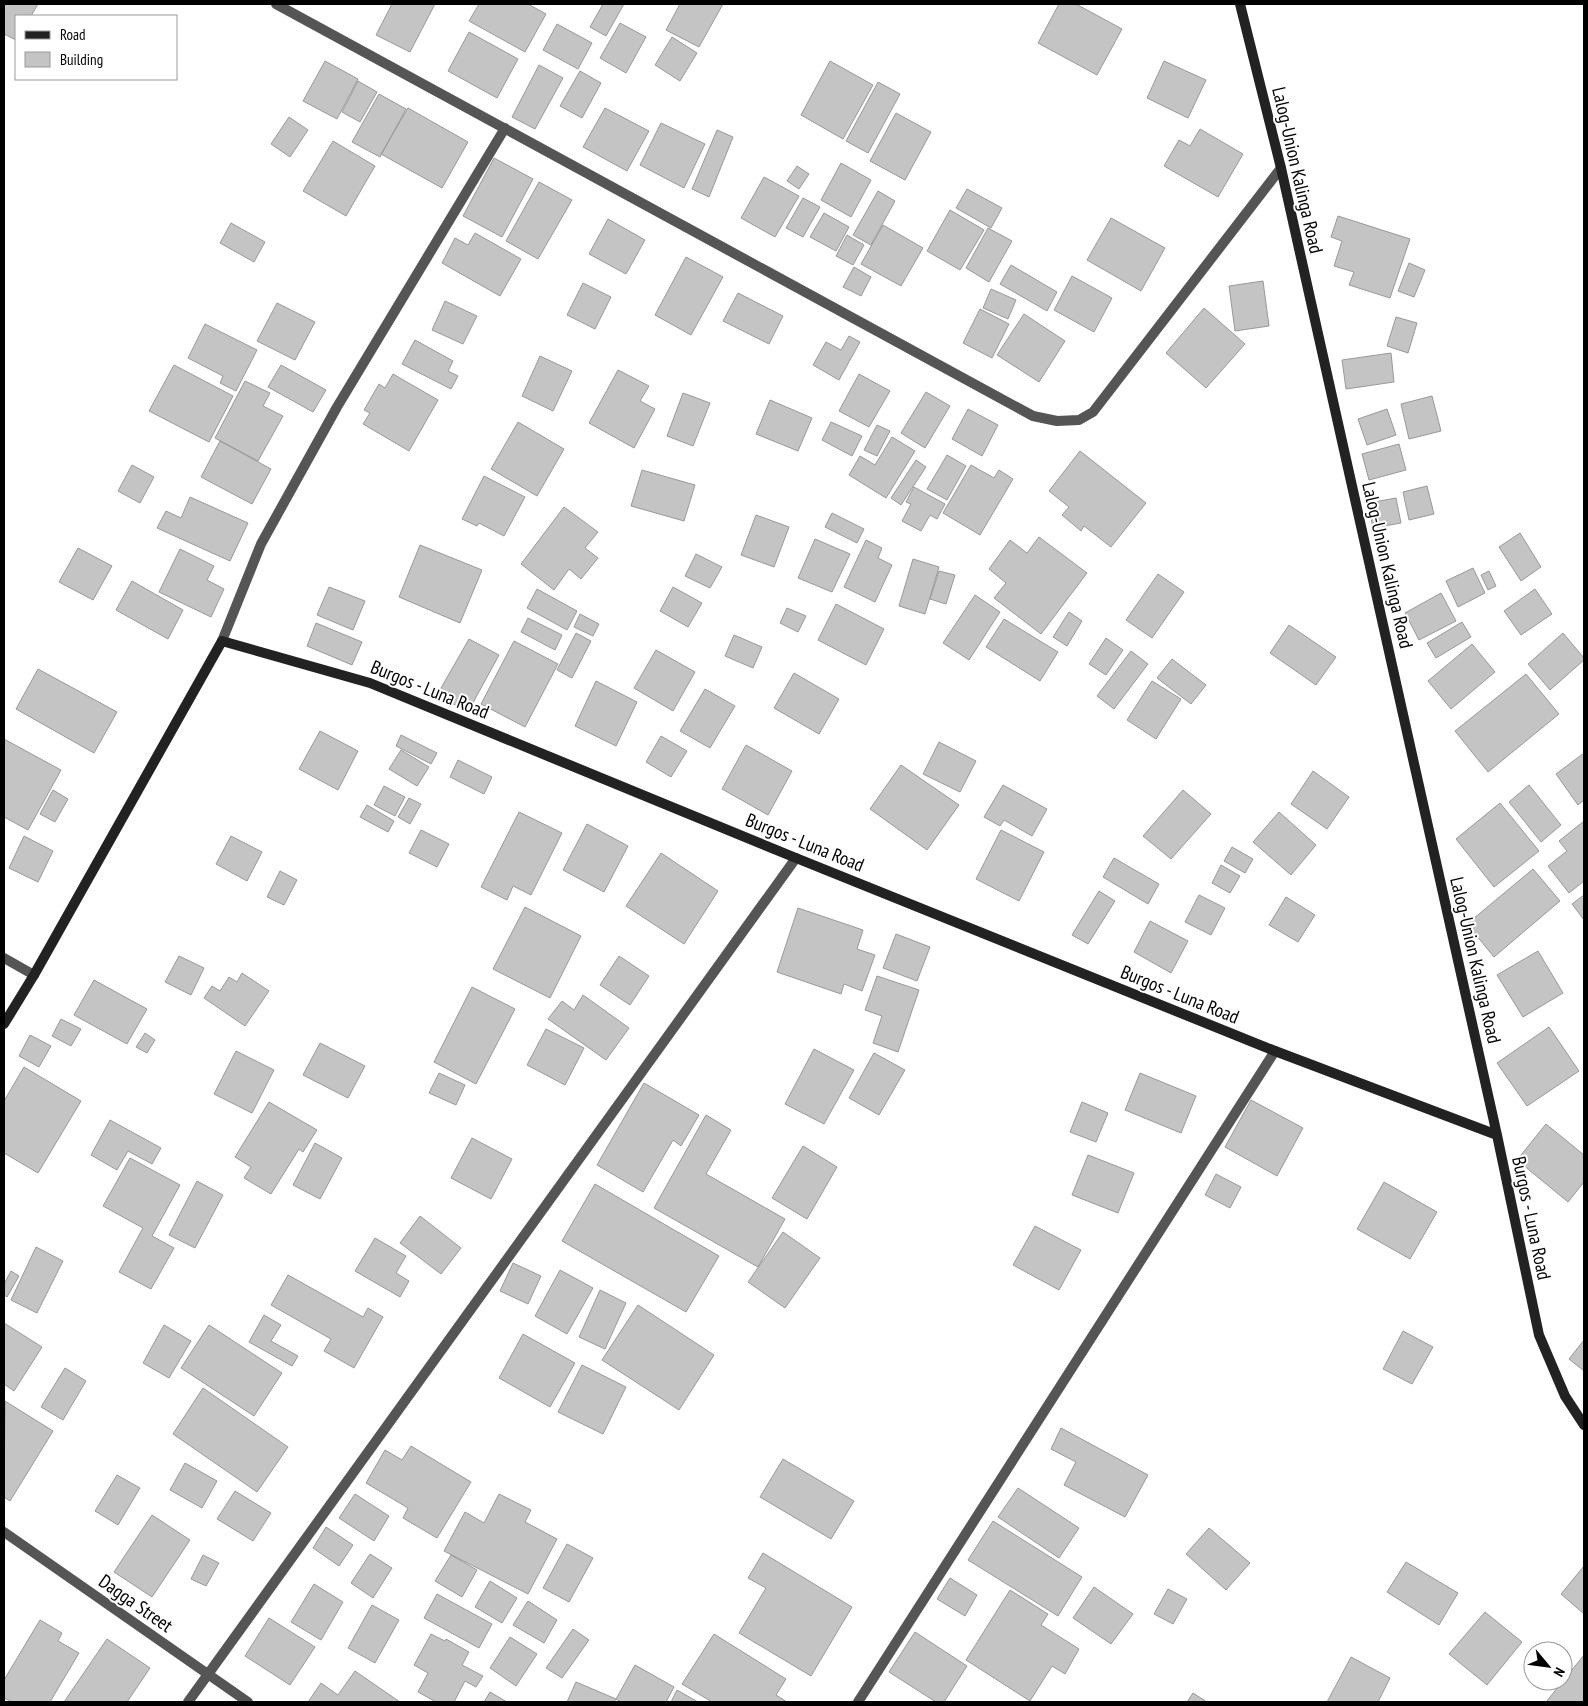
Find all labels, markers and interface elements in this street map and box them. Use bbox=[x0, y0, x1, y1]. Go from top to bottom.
legend bbox=[15, 15, 178, 80]
text: Road bbox=[60, 25, 86, 44]
text: Building bbox=[60, 50, 103, 69]
street label: Lalog-Union Kalinga Road bbox=[1267, 84, 1329, 256]
street label: Lalog-Union Kalinga Road bbox=[1357, 479, 1419, 651]
street label: Burgos - Luna Road bbox=[367, 654, 493, 724]
street label: Burgos - Luna Road bbox=[742, 807, 868, 877]
street label: Lalog-Union Kalinga Road bbox=[1445, 874, 1507, 1046]
street label: Burgos - Luna Road bbox=[1117, 959, 1243, 1029]
street label: Burgos - Luna Road bbox=[1507, 1154, 1557, 1282]
street label: Dagga Street bbox=[94, 1569, 178, 1638]
north arrow bbox=[1523, 1641, 1573, 1691]
text: N bbox=[1550, 1665, 1569, 1680]

